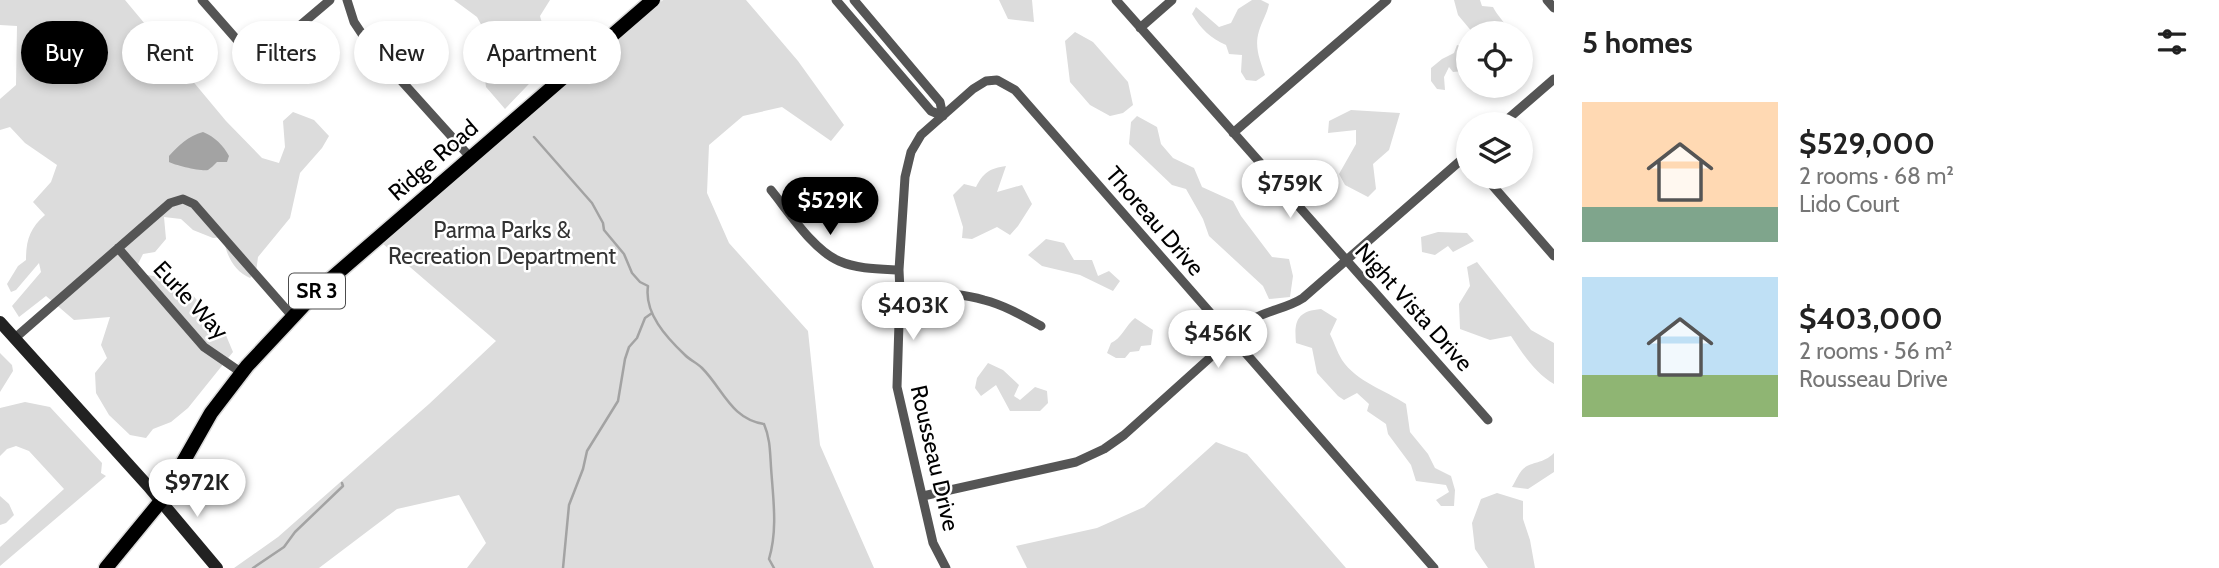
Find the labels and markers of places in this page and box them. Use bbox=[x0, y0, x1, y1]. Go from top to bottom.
pin: $759K bbox=[1241, 160, 1339, 220]
pin: $529K bbox=[781, 177, 879, 237]
pin: $403K bbox=[864, 282, 962, 342]
pin: $456K bbox=[1169, 310, 1267, 370]
pin: $972K bbox=[148, 460, 246, 519]

